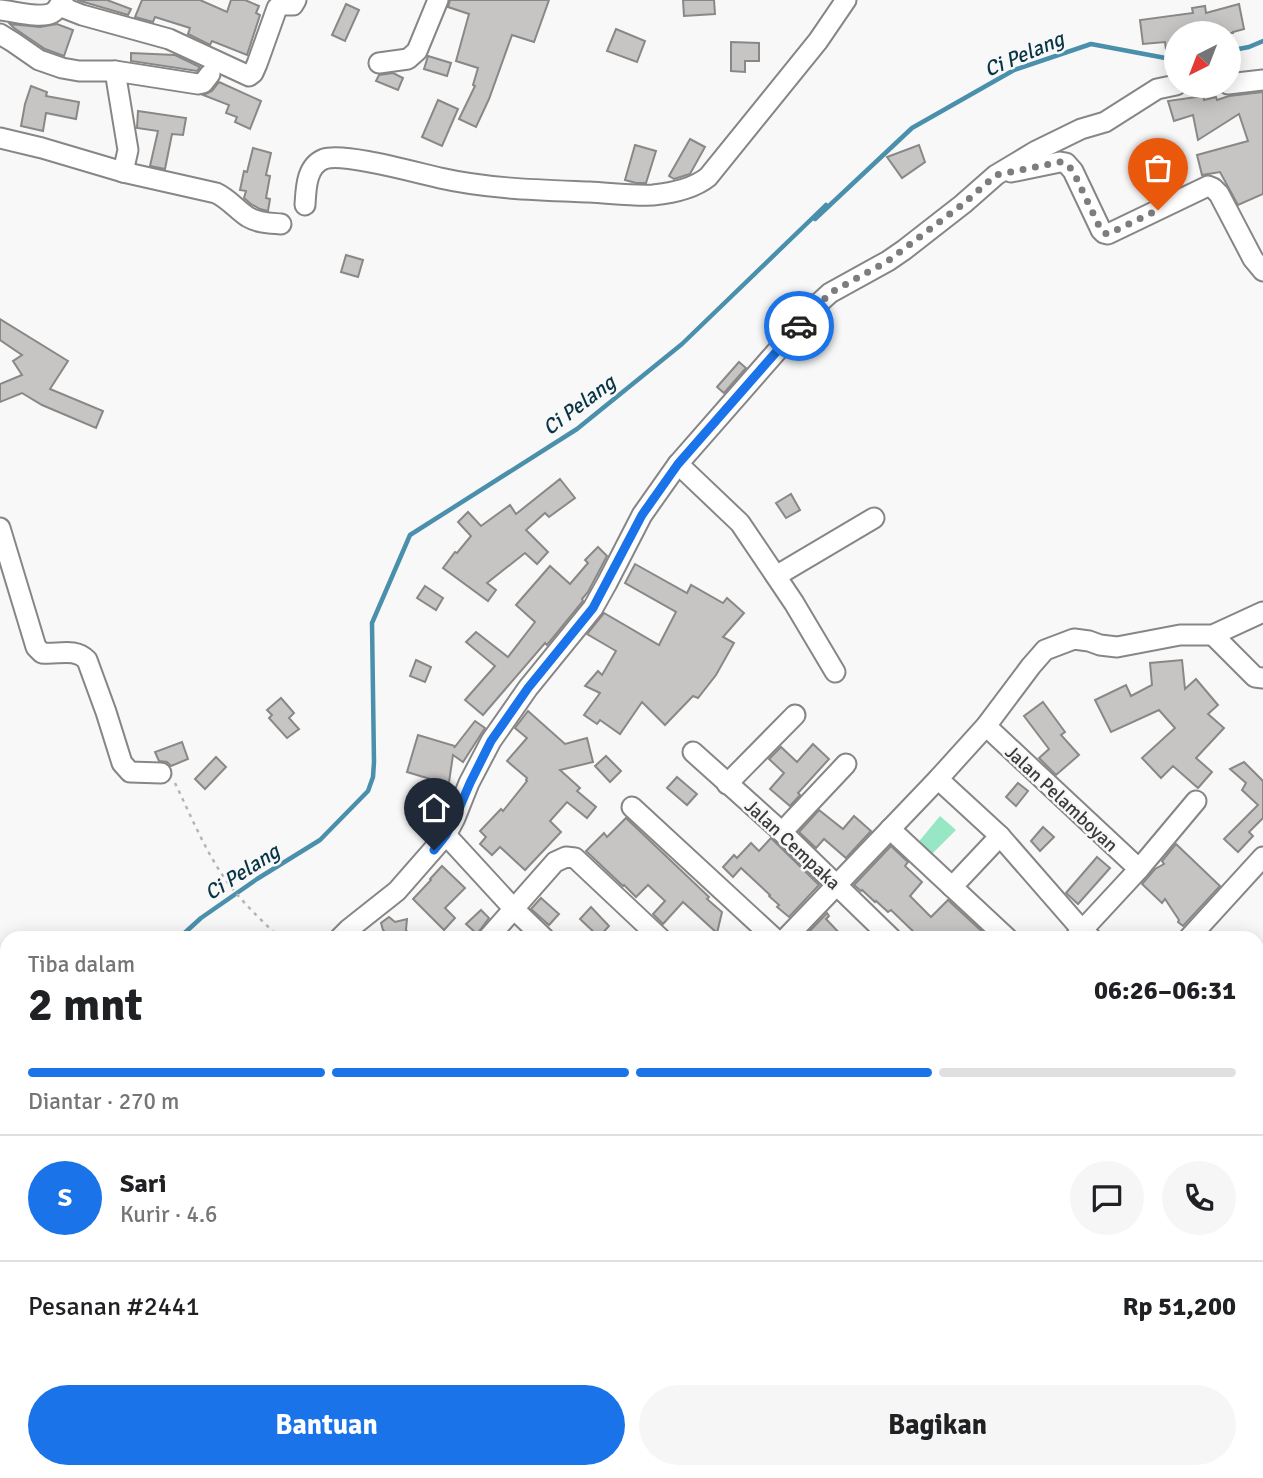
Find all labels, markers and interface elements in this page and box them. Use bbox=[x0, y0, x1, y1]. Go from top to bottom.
north arrow bbox=[1164, 21, 1241, 98]
map controls bbox=[1164, 21, 1241, 98]
water label: Ci Pelang bbox=[980, 25, 1070, 82]
pin bbox=[1128, 138, 1188, 210]
icon: bag bbox=[1139, 149, 1177, 187]
courier bbox=[764, 291, 834, 361]
icon: car bbox=[780, 307, 818, 345]
water label: Ci Pelang bbox=[538, 368, 622, 441]
street label: Jalan Pelamboyan bbox=[1000, 740, 1123, 857]
pin bbox=[404, 778, 464, 850]
icon: home bbox=[415, 789, 453, 827]
street label: Jalan Cempaka bbox=[739, 794, 845, 895]
water label: Ci Pelang bbox=[200, 837, 286, 906]
text: Tiba dalam bbox=[28, 950, 135, 979]
text: 06:26–06:31 bbox=[1094, 975, 1236, 1007]
text: 2 mnt bbox=[28, 977, 143, 1033]
text: Diantar · 270 m bbox=[28, 1087, 179, 1116]
button: chat bbox=[1070, 1161, 1144, 1235]
button: phone bbox=[1162, 1161, 1236, 1235]
text: Sari bbox=[120, 1168, 166, 1200]
text: S bbox=[58, 1182, 72, 1214]
text: Kurir · 4.6 bbox=[120, 1200, 217, 1229]
text: Pesanan #2441 bbox=[28, 1291, 200, 1323]
text: Rp 51,200 bbox=[1122, 1291, 1236, 1323]
button: Bantuan bbox=[28, 1385, 625, 1465]
button: Bagikan bbox=[639, 1385, 1236, 1465]

